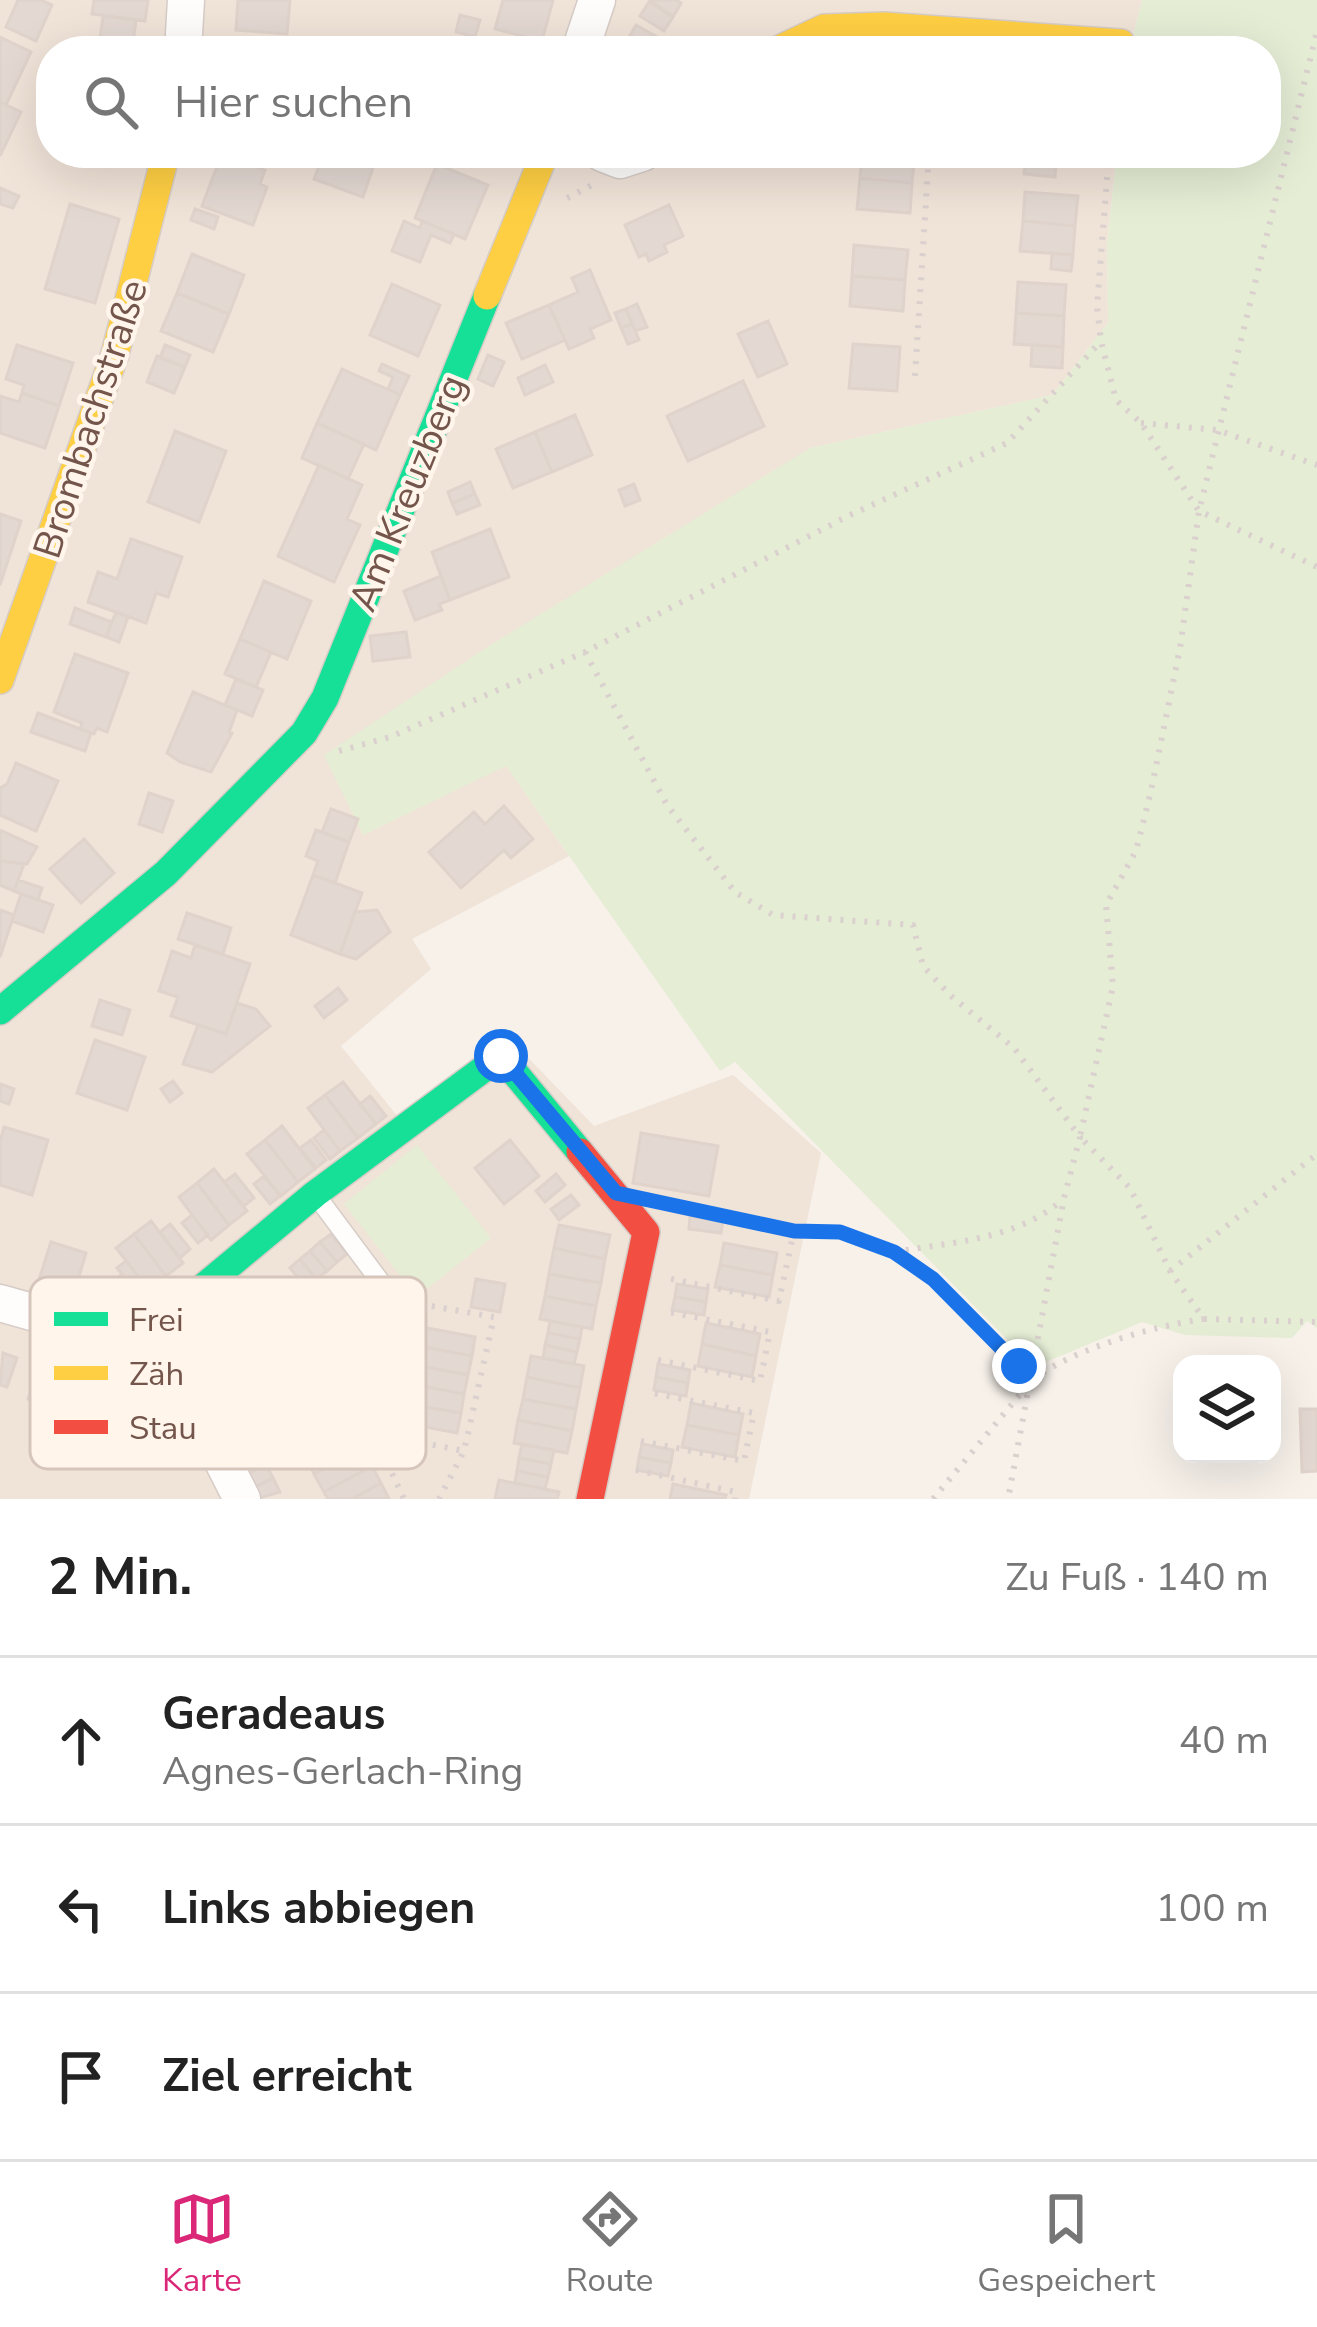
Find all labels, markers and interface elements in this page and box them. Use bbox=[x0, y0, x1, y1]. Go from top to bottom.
search box bbox=[36, 36, 1281, 168]
icon: search bbox=[78, 69, 144, 135]
text: Hier suchen bbox=[174, 72, 413, 133]
street label: Brombachstraße bbox=[21, 273, 161, 565]
street label: Am Kreuzberg bbox=[336, 367, 480, 619]
route start bbox=[474, 1029, 528, 1083]
legend bbox=[30, 1277, 426, 1469]
text: Frei bbox=[129, 1298, 184, 1343]
route end bbox=[992, 1339, 1046, 1393]
text: Zäh bbox=[129, 1352, 184, 1397]
map controls bbox=[1173, 1355, 1281, 1463]
button: layers bbox=[1173, 1355, 1281, 1463]
text: Stau bbox=[129, 1406, 197, 1451]
text: 2 Min. bbox=[48, 1542, 192, 1612]
text: Zu Fuß · 140 m bbox=[1005, 1551, 1269, 1604]
text: Geradeaus bbox=[162, 1684, 386, 1745]
icon: ahead bbox=[48, 1708, 114, 1774]
text: 40 m bbox=[1179, 1714, 1269, 1767]
text: Agnes-Gerlach-Ring bbox=[162, 1745, 523, 1798]
icon: left bbox=[48, 1876, 114, 1942]
text: Links abbiegen bbox=[162, 1878, 475, 1939]
text: 100 m bbox=[1155, 1882, 1269, 1935]
icon: arrive bbox=[48, 2044, 114, 2110]
text: Ziel erreicht bbox=[162, 2046, 412, 2107]
tab: Karte bbox=[162, 2186, 242, 2303]
tab: Route bbox=[566, 2186, 653, 2303]
tab: Gespeichert bbox=[977, 2186, 1155, 2303]

